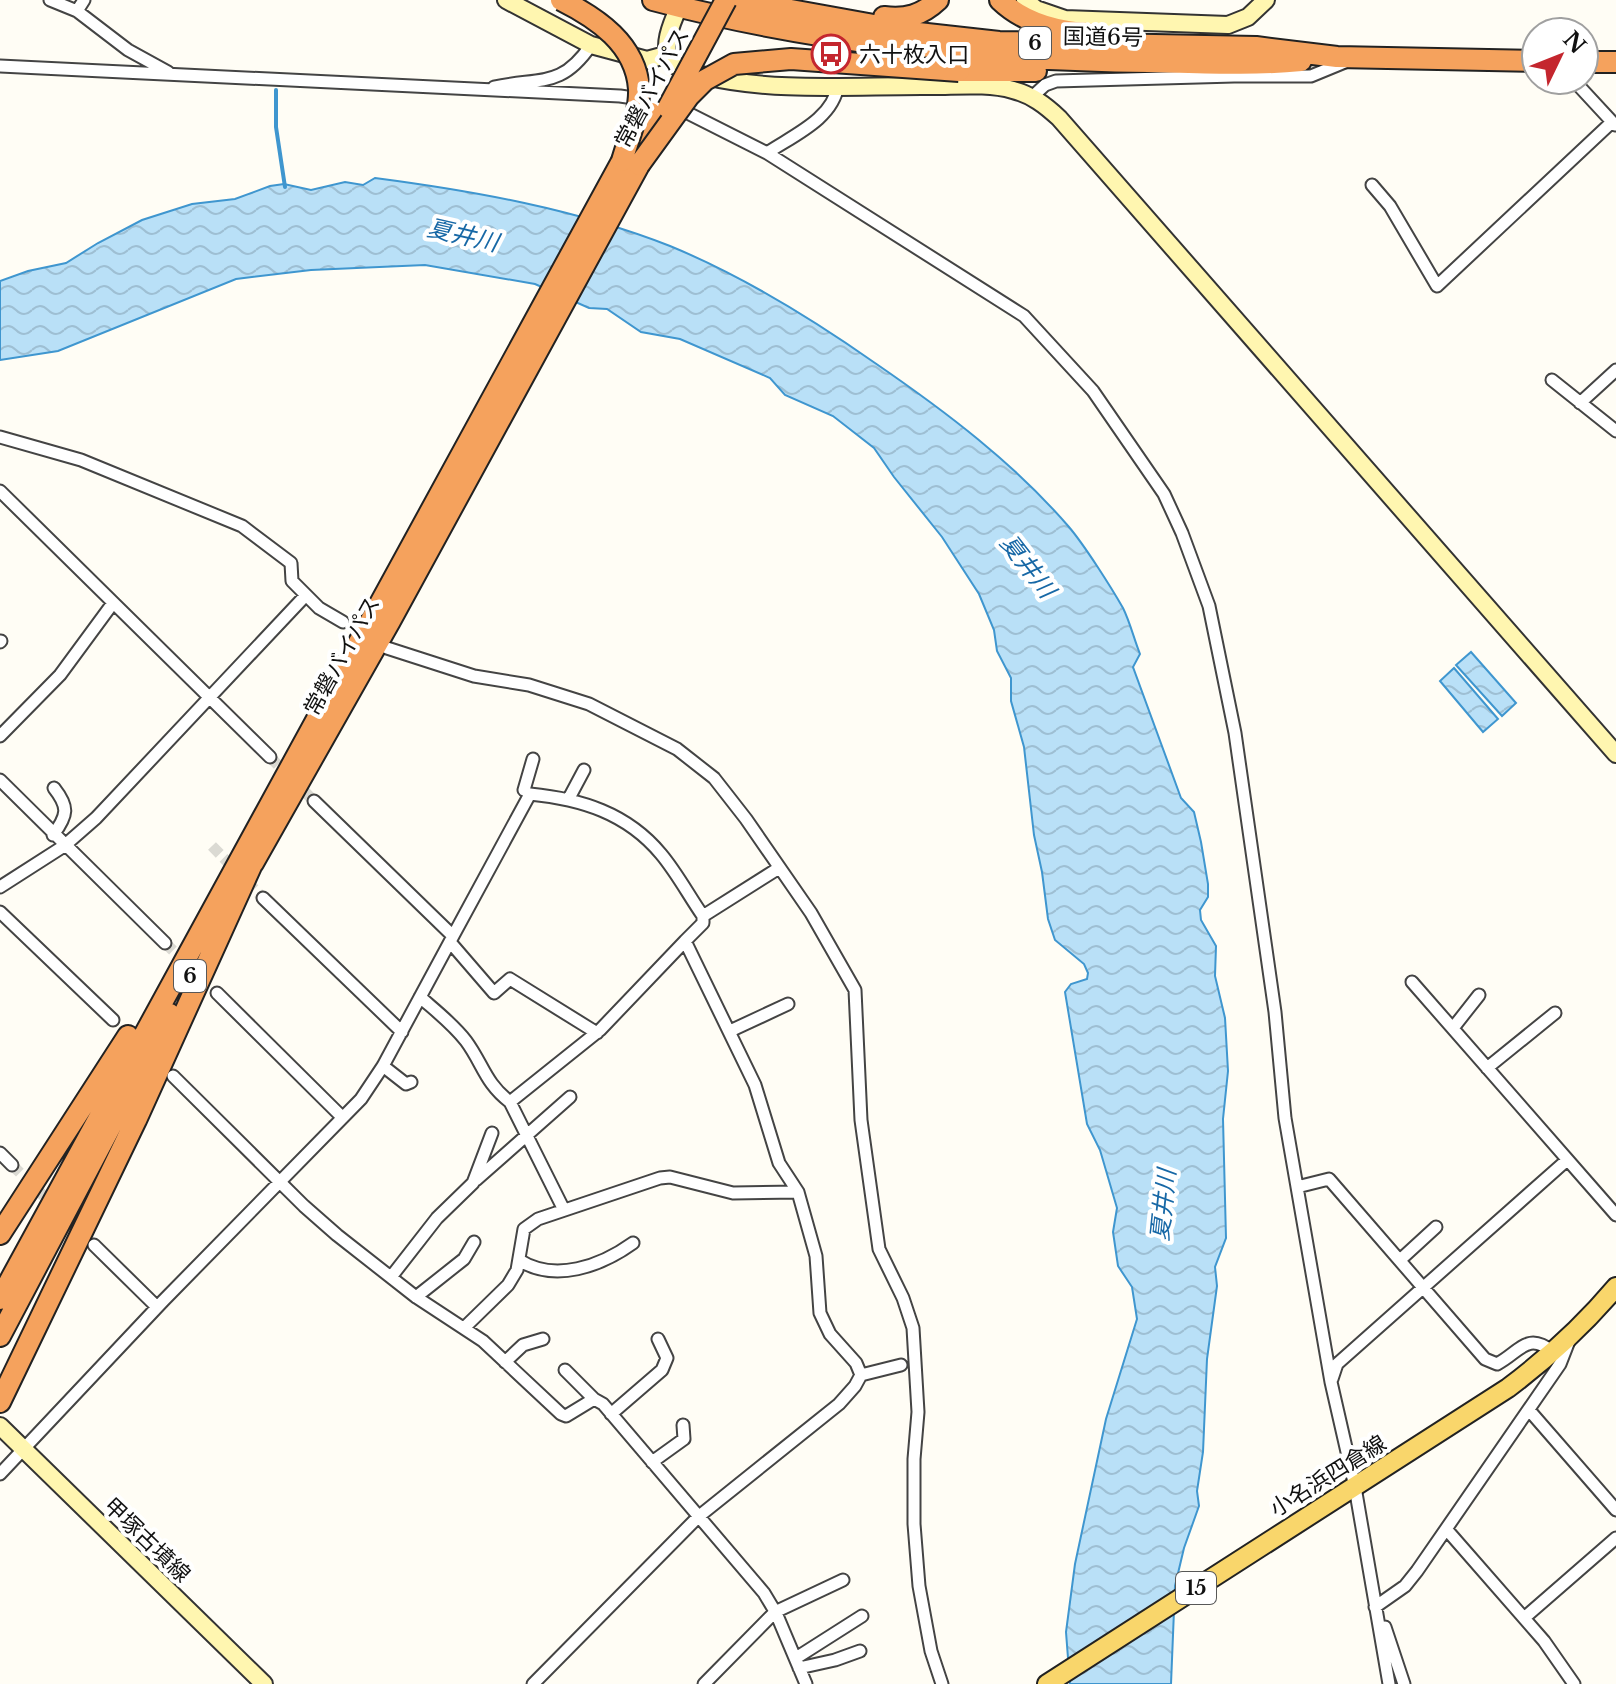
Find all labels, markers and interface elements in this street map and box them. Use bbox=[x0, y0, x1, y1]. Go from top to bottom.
north arrow bbox=[1520, 16, 1600, 96]
street label: 国道6号 bbox=[1063, 23, 1143, 51]
street label: 常磐バイパス bbox=[609, 24, 695, 152]
text: N bbox=[1557, 26, 1591, 60]
road number: 6 bbox=[1019, 27, 1051, 59]
bus stop icon: 六十枚入口 bbox=[810, 33, 852, 75]
place label: 六十枚入口 bbox=[859, 41, 969, 68]
water label: 夏井川 bbox=[425, 213, 504, 258]
water label: 夏井川 bbox=[994, 529, 1063, 606]
street label: 常磐バイパス bbox=[298, 592, 386, 720]
road number: 6 bbox=[174, 960, 206, 992]
water label: 夏井川 bbox=[1145, 1165, 1181, 1242]
street label: 小名浜四倉線 bbox=[1265, 1430, 1391, 1522]
street label: 甲塚古墳線 bbox=[98, 1492, 196, 1588]
road number: 15 bbox=[1176, 1572, 1216, 1604]

